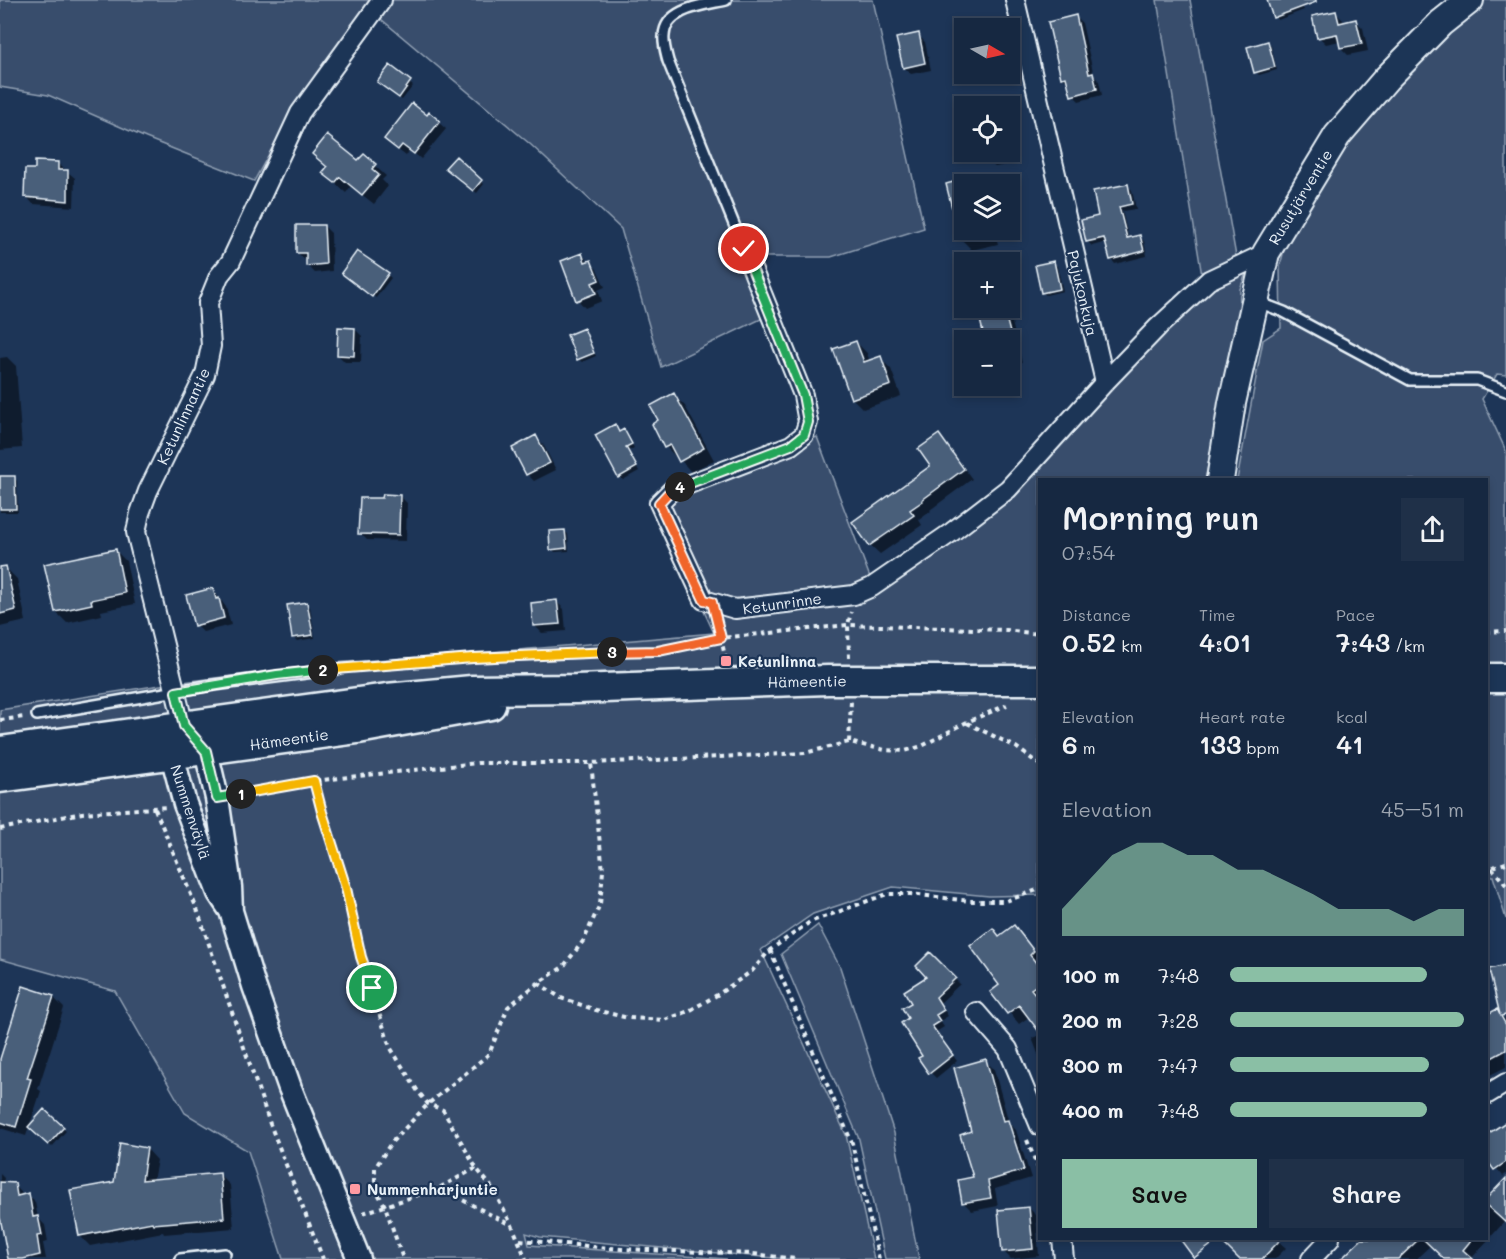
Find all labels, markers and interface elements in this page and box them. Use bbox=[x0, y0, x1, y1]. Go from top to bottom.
north arrow bbox=[954, 18, 1020, 84]
map controls bbox=[954, 18, 1020, 396]
button: locate bbox=[954, 96, 1020, 162]
street label: Rusutjärventie bbox=[1264, 146, 1336, 248]
button: layers bbox=[954, 174, 1020, 240]
pin bbox=[718, 223, 769, 274]
icon: check bbox=[727, 232, 760, 265]
street label: Pajukonkuja bbox=[1063, 248, 1103, 338]
button: + bbox=[954, 252, 1020, 318]
button: − bbox=[954, 330, 1020, 396]
street label: Ketunlinnantie bbox=[152, 364, 214, 468]
pin: 4 bbox=[665, 472, 695, 502]
text: 4 bbox=[675, 476, 685, 497]
text: Morning run bbox=[1062, 495, 1259, 538]
button: share bbox=[1401, 498, 1464, 561]
text: 07:54 bbox=[1062, 539, 1115, 565]
street label: Ketunrinne bbox=[741, 588, 823, 618]
text: Distance bbox=[1062, 604, 1131, 625]
text: Time bbox=[1199, 604, 1235, 625]
text: Pace bbox=[1336, 604, 1375, 625]
text: 0.52 bbox=[1062, 625, 1116, 659]
text: 4:01 bbox=[1199, 625, 1251, 659]
text: 7:43 bbox=[1336, 625, 1390, 659]
text: km bbox=[1116, 635, 1142, 656]
text: /km bbox=[1390, 635, 1425, 656]
pin: 3 bbox=[597, 637, 627, 667]
text: 3 bbox=[607, 641, 617, 662]
place label: Ketunlinna bbox=[738, 651, 816, 671]
marker: Ketunlinna bbox=[719, 654, 733, 668]
pin: 2 bbox=[308, 655, 338, 685]
text: 2 bbox=[319, 659, 327, 680]
street label: Hämeentie bbox=[767, 670, 847, 692]
text: Elevation bbox=[1062, 706, 1134, 727]
text: Heart rate bbox=[1199, 706, 1285, 727]
text: kcal bbox=[1336, 706, 1368, 727]
street label: Hämeentie bbox=[248, 724, 330, 754]
text: 6 bbox=[1062, 727, 1078, 761]
text: 133 bbox=[1199, 727, 1241, 761]
text: 41 bbox=[1336, 727, 1364, 761]
text: m bbox=[1078, 737, 1096, 758]
text: bpm bbox=[1241, 737, 1279, 758]
street label: Nummenväylä bbox=[166, 762, 216, 862]
pin: 1 bbox=[226, 779, 256, 809]
text: 1 bbox=[237, 783, 245, 804]
text: Elevation bbox=[1062, 796, 1152, 822]
text: 45–51 m bbox=[1381, 796, 1464, 822]
pin bbox=[346, 962, 397, 1013]
text: 100 m bbox=[1062, 962, 1120, 988]
text: 7:48 bbox=[1158, 962, 1199, 988]
icon: arrive bbox=[355, 971, 388, 1004]
text: 200 m bbox=[1062, 1007, 1122, 1033]
text: 7:28 bbox=[1158, 1007, 1199, 1033]
text: 300 m bbox=[1062, 1052, 1123, 1078]
text: 7:47 bbox=[1158, 1052, 1198, 1078]
text: 400 m bbox=[1062, 1097, 1123, 1123]
text: 7:48 bbox=[1158, 1097, 1199, 1123]
button: Save bbox=[1062, 1159, 1257, 1228]
button: Share bbox=[1269, 1159, 1464, 1228]
place label: Nummenharjuntie bbox=[367, 1179, 498, 1199]
marker: Nummenharjuntie bbox=[348, 1182, 362, 1196]

